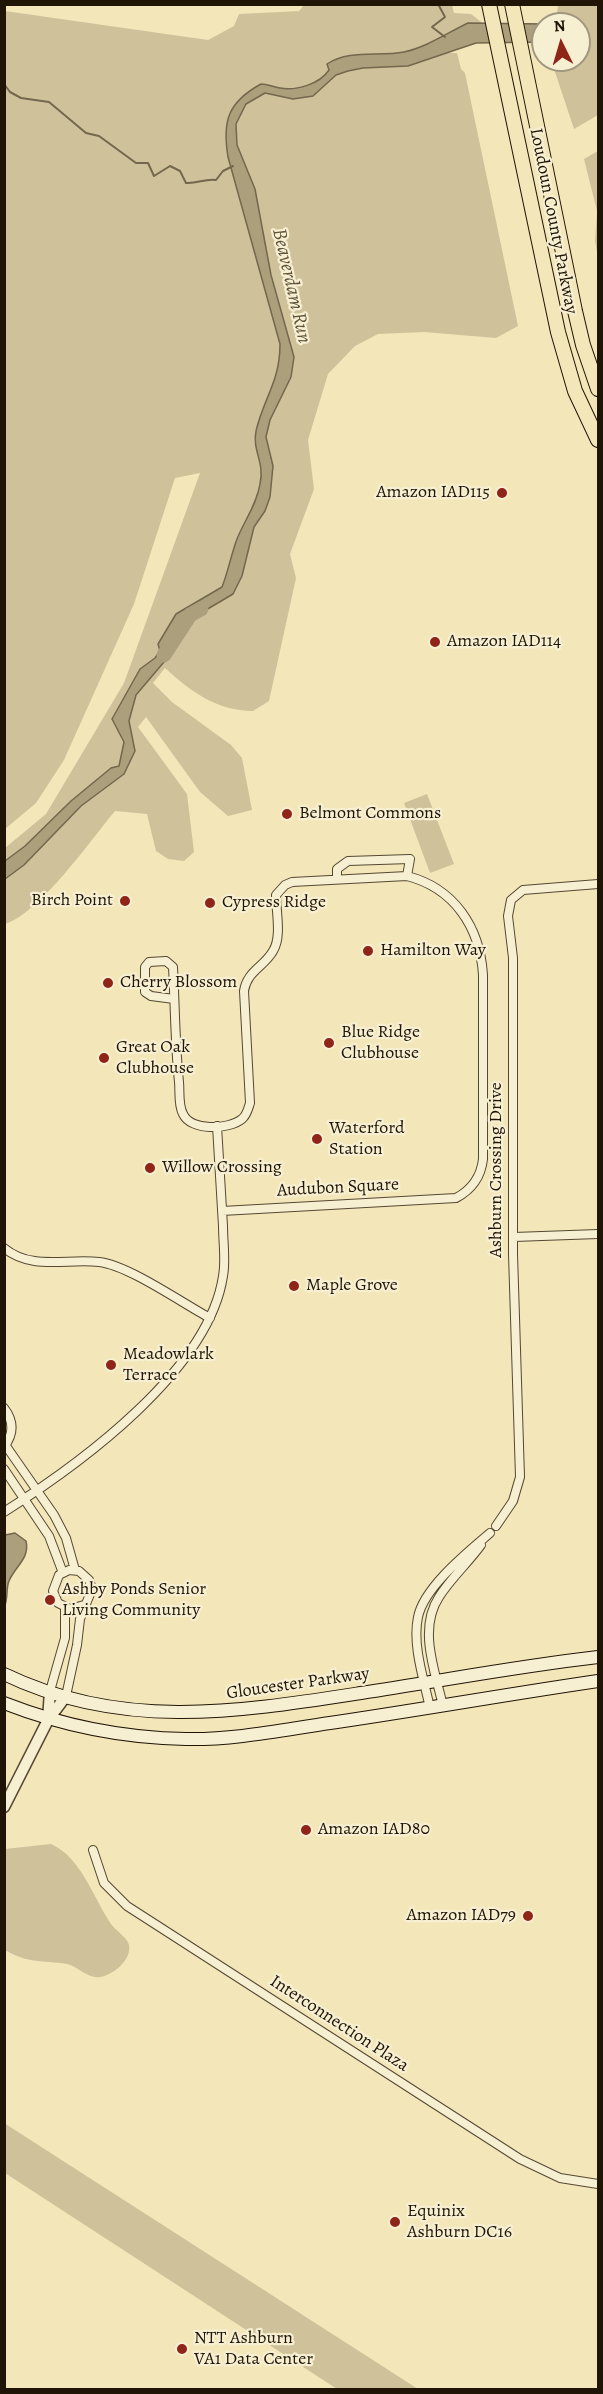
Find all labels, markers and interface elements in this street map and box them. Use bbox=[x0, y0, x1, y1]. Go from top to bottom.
north arrow bbox=[531, 12, 591, 72]
text: N bbox=[553, 15, 566, 38]
street label: Loudoun County Parkway bbox=[524, 126, 582, 316]
water label: Beaverdam Run bbox=[266, 226, 316, 346]
place label: Amazon IAD115 bbox=[376, 482, 490, 504]
marker: Amazon IAD115 bbox=[495, 486, 509, 500]
place label: Amazon IAD114 bbox=[447, 631, 561, 653]
marker: Amazon IAD114 bbox=[428, 635, 442, 649]
place label: Belmont Commons bbox=[299, 803, 441, 825]
marker: Belmont Commons bbox=[280, 807, 294, 821]
place label: Birch Point bbox=[31, 890, 113, 912]
place label: Cypress Ridge bbox=[222, 892, 326, 914]
marker: Birch Point bbox=[118, 894, 132, 908]
marker: Cypress Ridge bbox=[203, 896, 217, 910]
place label: Hamilton Way bbox=[380, 940, 486, 962]
marker: Hamilton Way bbox=[361, 944, 375, 958]
place label: Cherry Blossom bbox=[120, 972, 237, 994]
marker: Cherry Blossom bbox=[101, 976, 115, 990]
place label: Blue Ridge Clubhouse bbox=[341, 1022, 420, 1064]
marker: Blue Ridge Clubhouse bbox=[322, 1036, 336, 1050]
place label: Great Oak Clubhouse bbox=[116, 1037, 194, 1080]
marker: Great Oak Clubhouse bbox=[97, 1051, 111, 1065]
street label: Ashburn Crossing Drive bbox=[486, 1082, 508, 1258]
place label: Waterford Station bbox=[329, 1118, 405, 1160]
marker: Waterford Station bbox=[310, 1132, 324, 1146]
place label: Willow Crossing bbox=[162, 1157, 282, 1179]
marker: Willow Crossing bbox=[143, 1161, 157, 1175]
street label: Audubon Square bbox=[276, 1174, 400, 1202]
place label: Maple Grove bbox=[306, 1275, 398, 1297]
marker: Maple Grove bbox=[287, 1279, 301, 1293]
place label: Meadowlark Terrace bbox=[123, 1344, 214, 1386]
marker: Meadowlark Terrace bbox=[104, 1358, 118, 1372]
place label: Ashby Ponds Senior Living Community bbox=[62, 1579, 206, 1622]
marker: Ashby Ponds Senior Living Community bbox=[43, 1593, 57, 1607]
street label: Gloucester Parkway bbox=[225, 1663, 371, 1705]
place label: Amazon IAD80 bbox=[318, 1819, 430, 1841]
marker: Amazon IAD80 bbox=[299, 1823, 313, 1837]
place label: Amazon IAD79 bbox=[407, 1905, 516, 1927]
marker: Amazon IAD79 bbox=[521, 1909, 535, 1923]
street label: Interconnection Plaza bbox=[265, 1971, 413, 2077]
place label: Equinix Ashburn DC16 bbox=[407, 2201, 512, 2244]
marker: Equinix Ashburn DC16 bbox=[388, 2215, 402, 2229]
place label: NTT Ashburn VA1 Data Center bbox=[194, 2328, 313, 2370]
marker: NTT Ashburn VA1 Data Center bbox=[175, 2342, 189, 2356]

